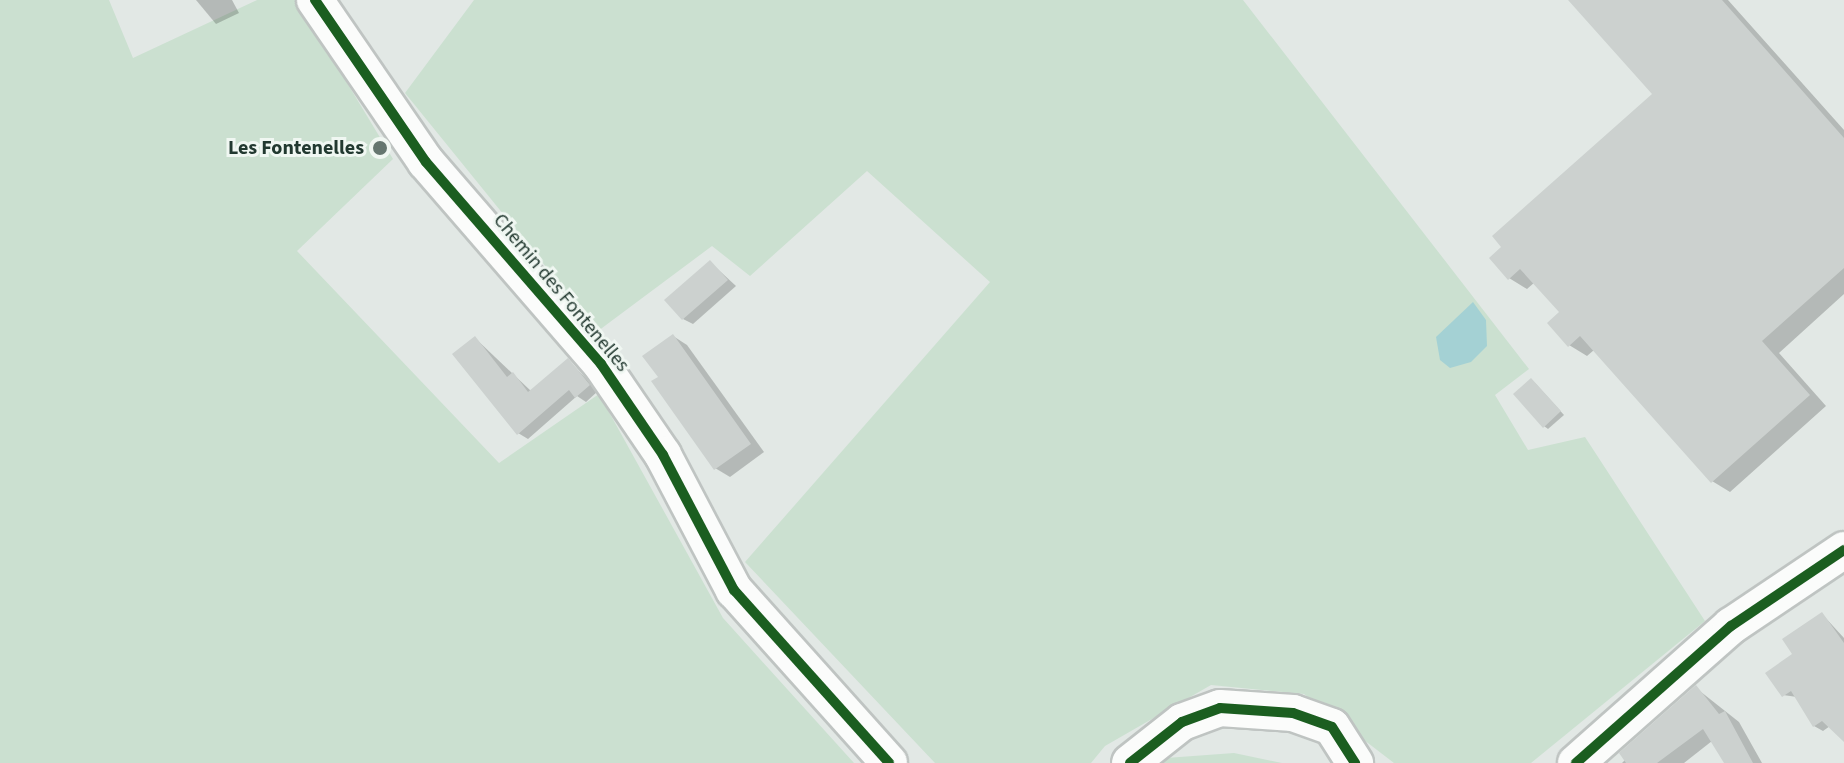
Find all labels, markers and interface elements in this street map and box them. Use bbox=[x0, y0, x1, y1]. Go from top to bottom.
place label: Les Fontenelles bbox=[228, 136, 364, 160]
marker: Les Fontenelles bbox=[371, 139, 389, 157]
street label: Chemin des Fontenelles bbox=[488, 209, 634, 377]

